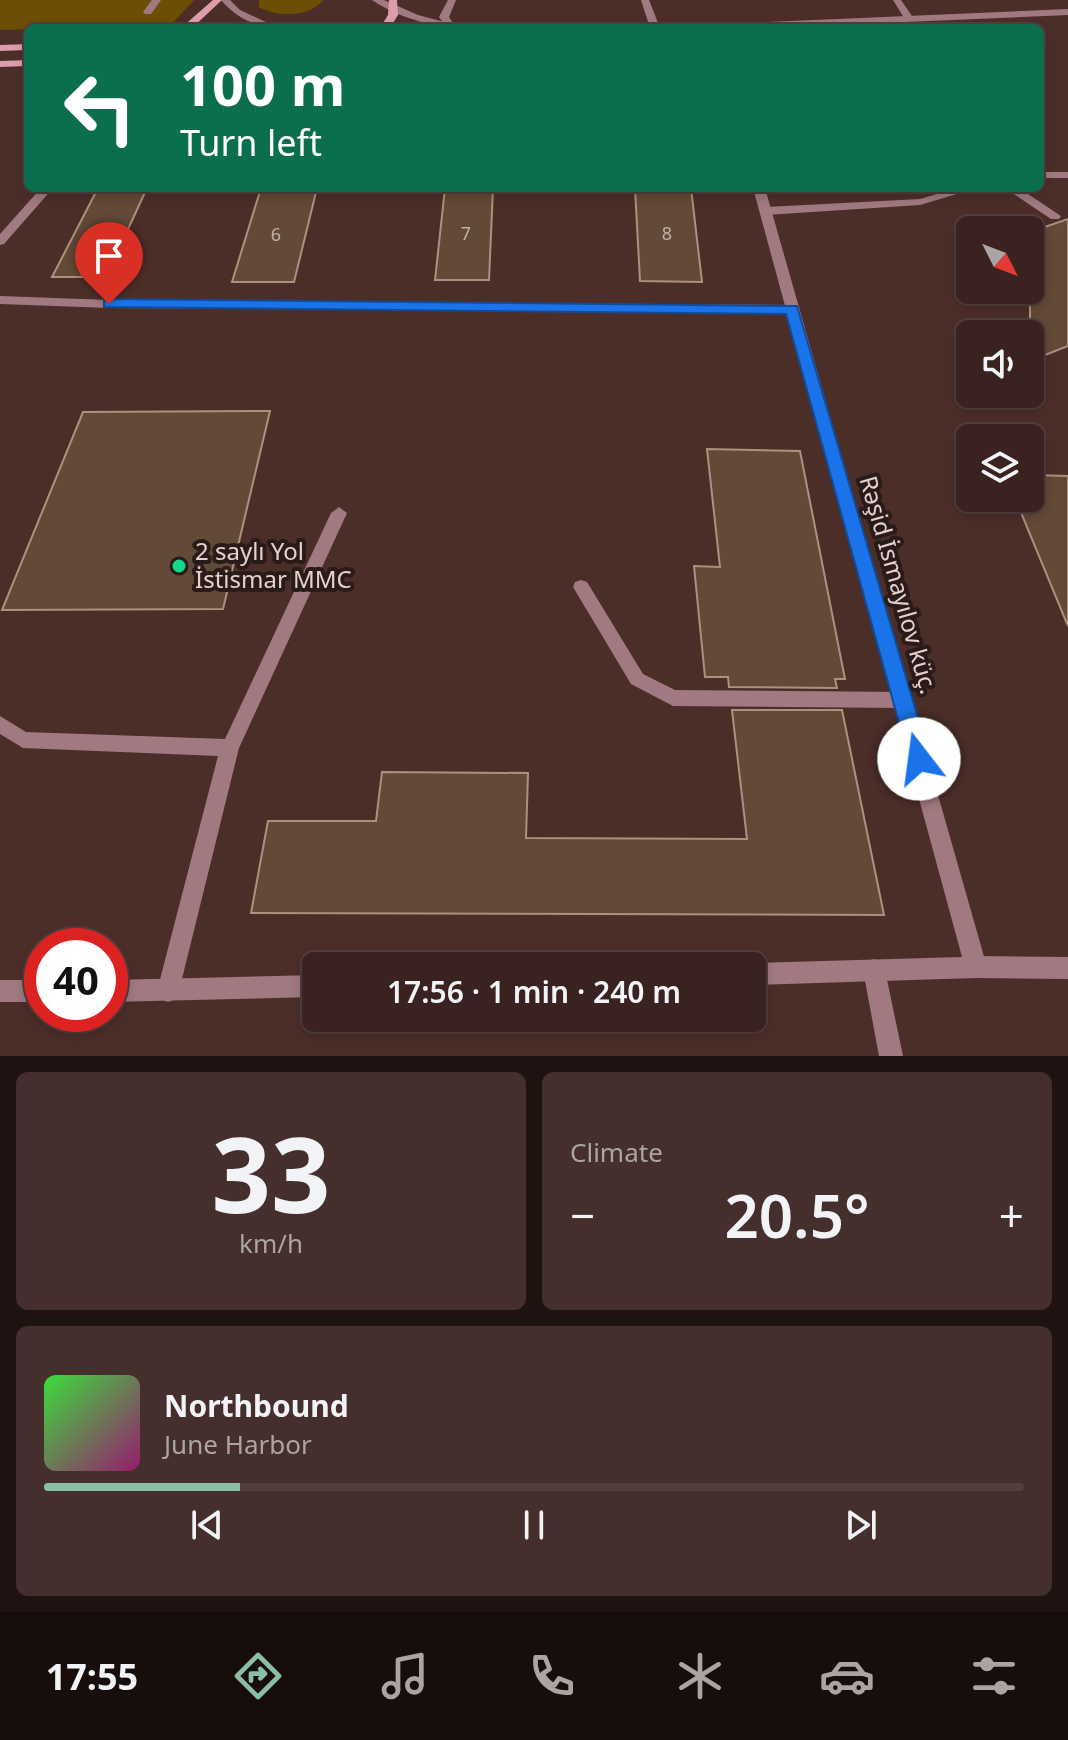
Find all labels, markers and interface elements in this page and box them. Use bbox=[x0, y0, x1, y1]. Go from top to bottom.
text: 100 m bbox=[180, 46, 345, 122]
icon: left bbox=[48, 56, 152, 160]
text: Turn left bbox=[180, 118, 322, 167]
north arrow bbox=[956, 216, 1044, 304]
map controls bbox=[956, 216, 1044, 512]
house number: 7 bbox=[461, 221, 471, 245]
house number: 8 bbox=[662, 221, 672, 245]
pin bbox=[75, 222, 143, 304]
house number: 6 bbox=[271, 222, 281, 246]
icon: arrive bbox=[87, 234, 131, 278]
button: sound bbox=[956, 320, 1044, 408]
button: layers bbox=[956, 424, 1044, 512]
street label: Rəşid İsmayılov küç. bbox=[853, 472, 946, 697]
place label: 2 saylı Yol İstismar MMC bbox=[195, 534, 352, 595]
marker: 2 saylı Yol İstismar MMC bbox=[170, 557, 188, 575]
position arrow bbox=[877, 717, 961, 801]
speed limit sign: 40 bbox=[24, 928, 128, 1032]
text: 17:56 · 1 min · 240 m bbox=[387, 971, 681, 1012]
text: 33 bbox=[212, 1102, 330, 1243]
text: Climate bbox=[570, 1134, 663, 1170]
text: 20.5° bbox=[724, 1174, 870, 1256]
text: − bbox=[570, 1185, 595, 1245]
text: + bbox=[999, 1185, 1024, 1245]
text: km/h bbox=[239, 1225, 303, 1261]
text: Northbound bbox=[164, 1385, 349, 1426]
text: June Harbor bbox=[164, 1426, 312, 1462]
icon: previous bbox=[185, 1503, 229, 1547]
icon: pause bbox=[512, 1503, 556, 1547]
icon: next bbox=[839, 1503, 883, 1547]
icon: directions bbox=[230, 1648, 286, 1704]
icon: music bbox=[377, 1648, 433, 1704]
icon: phone bbox=[524, 1648, 580, 1704]
icon: climate bbox=[672, 1648, 728, 1704]
icon: car bbox=[819, 1648, 875, 1704]
icon: filters bbox=[966, 1648, 1022, 1704]
text: 17:55 bbox=[46, 1652, 138, 1701]

